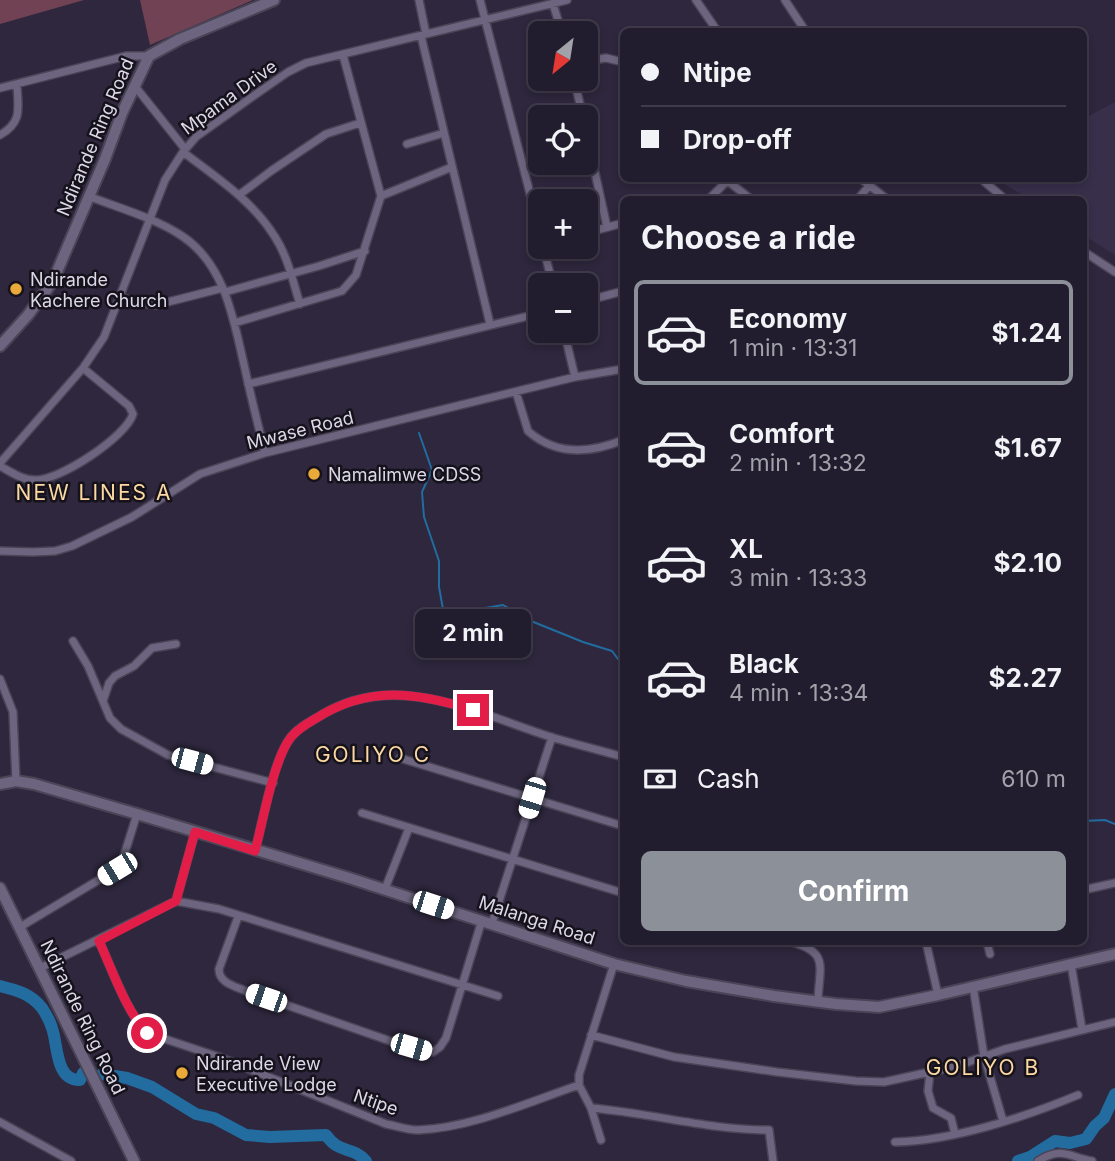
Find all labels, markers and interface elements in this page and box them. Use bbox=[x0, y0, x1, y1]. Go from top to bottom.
north arrow bbox=[528, 21, 598, 91]
map controls bbox=[528, 21, 598, 343]
street label: Ndirande Ring Road bbox=[52, 55, 138, 219]
street label: Mpama Drive bbox=[177, 55, 281, 139]
text: Ntipe bbox=[683, 57, 752, 88]
button: locate bbox=[528, 105, 598, 175]
text: Drop-off bbox=[683, 124, 792, 155]
button: + bbox=[528, 189, 598, 259]
text: Choose a ride bbox=[641, 218, 856, 257]
place label: Ndirande Kachere Church bbox=[30, 269, 168, 311]
button: − bbox=[528, 273, 598, 343]
marker: Ndirande Kachere Church bbox=[8, 281, 24, 297]
icon: car bbox=[645, 301, 708, 364]
text: Economy bbox=[729, 303, 847, 334]
text: $1.24 bbox=[992, 317, 1062, 348]
text: 1 min · 13:31 bbox=[729, 334, 857, 362]
street label: Mwase Road bbox=[244, 407, 356, 453]
icon: car bbox=[645, 416, 708, 479]
text: Comfort bbox=[729, 418, 834, 449]
text: $1.67 bbox=[994, 432, 1062, 463]
text: 2 min · 13:32 bbox=[729, 449, 867, 477]
place label: Namalimwe CDSS bbox=[328, 464, 481, 485]
marker: Namalimwe CDSS bbox=[306, 466, 322, 482]
district label: NEW LINES A bbox=[16, 480, 172, 505]
icon: car bbox=[645, 531, 708, 594]
text: XL bbox=[729, 533, 763, 564]
text: $2.10 bbox=[994, 547, 1062, 578]
text: 3 min · 13:33 bbox=[729, 564, 867, 592]
callout: 2 min bbox=[415, 608, 531, 658]
text: 2 min bbox=[442, 619, 504, 647]
icon: car bbox=[645, 646, 708, 709]
text: Black bbox=[729, 648, 799, 679]
text: $2.27 bbox=[988, 662, 1062, 693]
text: 4 min · 13:34 bbox=[729, 679, 868, 707]
route end bbox=[457, 694, 489, 726]
district label: GOLIYO C bbox=[315, 742, 431, 767]
car bbox=[169, 745, 216, 777]
icon: cash bbox=[641, 760, 679, 798]
text: Cash bbox=[697, 763, 760, 794]
text: 610 m bbox=[1001, 765, 1066, 793]
car bbox=[516, 775, 549, 821]
car bbox=[94, 849, 141, 889]
button: Confirm bbox=[641, 851, 1066, 931]
car bbox=[410, 889, 457, 921]
street label: Malanga Road bbox=[476, 891, 598, 949]
street label: Ndirande Ring Road bbox=[36, 936, 130, 1098]
car bbox=[243, 981, 290, 1015]
route start bbox=[131, 1017, 163, 1049]
car bbox=[388, 1031, 435, 1063]
place label: Ndirande View Executive Lodge bbox=[196, 1053, 337, 1095]
district label: GOLIYO B bbox=[926, 1055, 1040, 1080]
marker: Ndirande View Executive Lodge bbox=[174, 1065, 190, 1081]
street label: Ntipe bbox=[351, 1085, 401, 1119]

